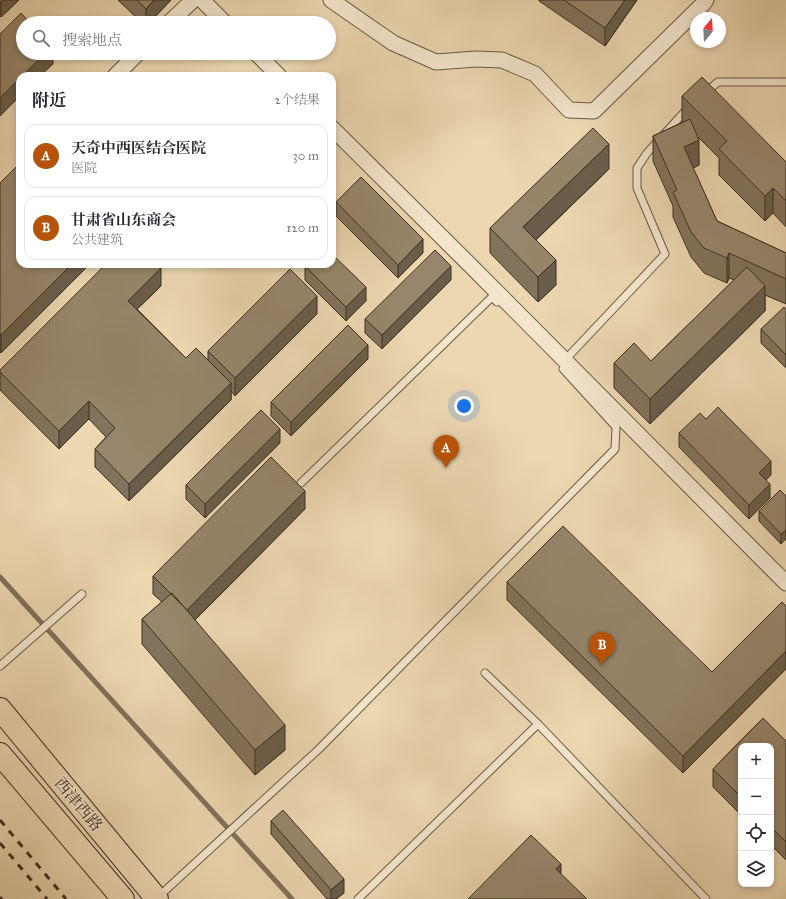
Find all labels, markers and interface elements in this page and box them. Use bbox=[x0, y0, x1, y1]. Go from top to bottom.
north arrow bbox=[690, 12, 726, 48]
search box bbox=[16, 16, 336, 60]
icon: search bbox=[30, 27, 52, 49]
text: 搜索地点 bbox=[62, 31, 122, 49]
text: 附近 bbox=[32, 90, 66, 111]
text: 2个结果 bbox=[275, 92, 320, 108]
text: 天奇中西医结合医院 bbox=[71, 139, 206, 157]
text: A bbox=[42, 148, 50, 164]
text: 30 m bbox=[293, 148, 319, 164]
text: 医院 bbox=[71, 160, 97, 176]
text: 甘肃省山东商会 bbox=[71, 211, 176, 229]
text: B bbox=[42, 220, 50, 236]
text: 120 m bbox=[286, 220, 319, 236]
text: 公共建筑 bbox=[71, 232, 123, 248]
your location bbox=[454, 396, 474, 416]
pin: A bbox=[433, 435, 459, 468]
pin: B bbox=[589, 632, 615, 665]
map controls bbox=[738, 743, 774, 887]
button: + bbox=[738, 743, 774, 779]
street label: 西津西路 bbox=[51, 774, 106, 835]
button: − bbox=[738, 779, 774, 815]
button: locate bbox=[738, 815, 774, 851]
button: layers bbox=[738, 851, 774, 887]

